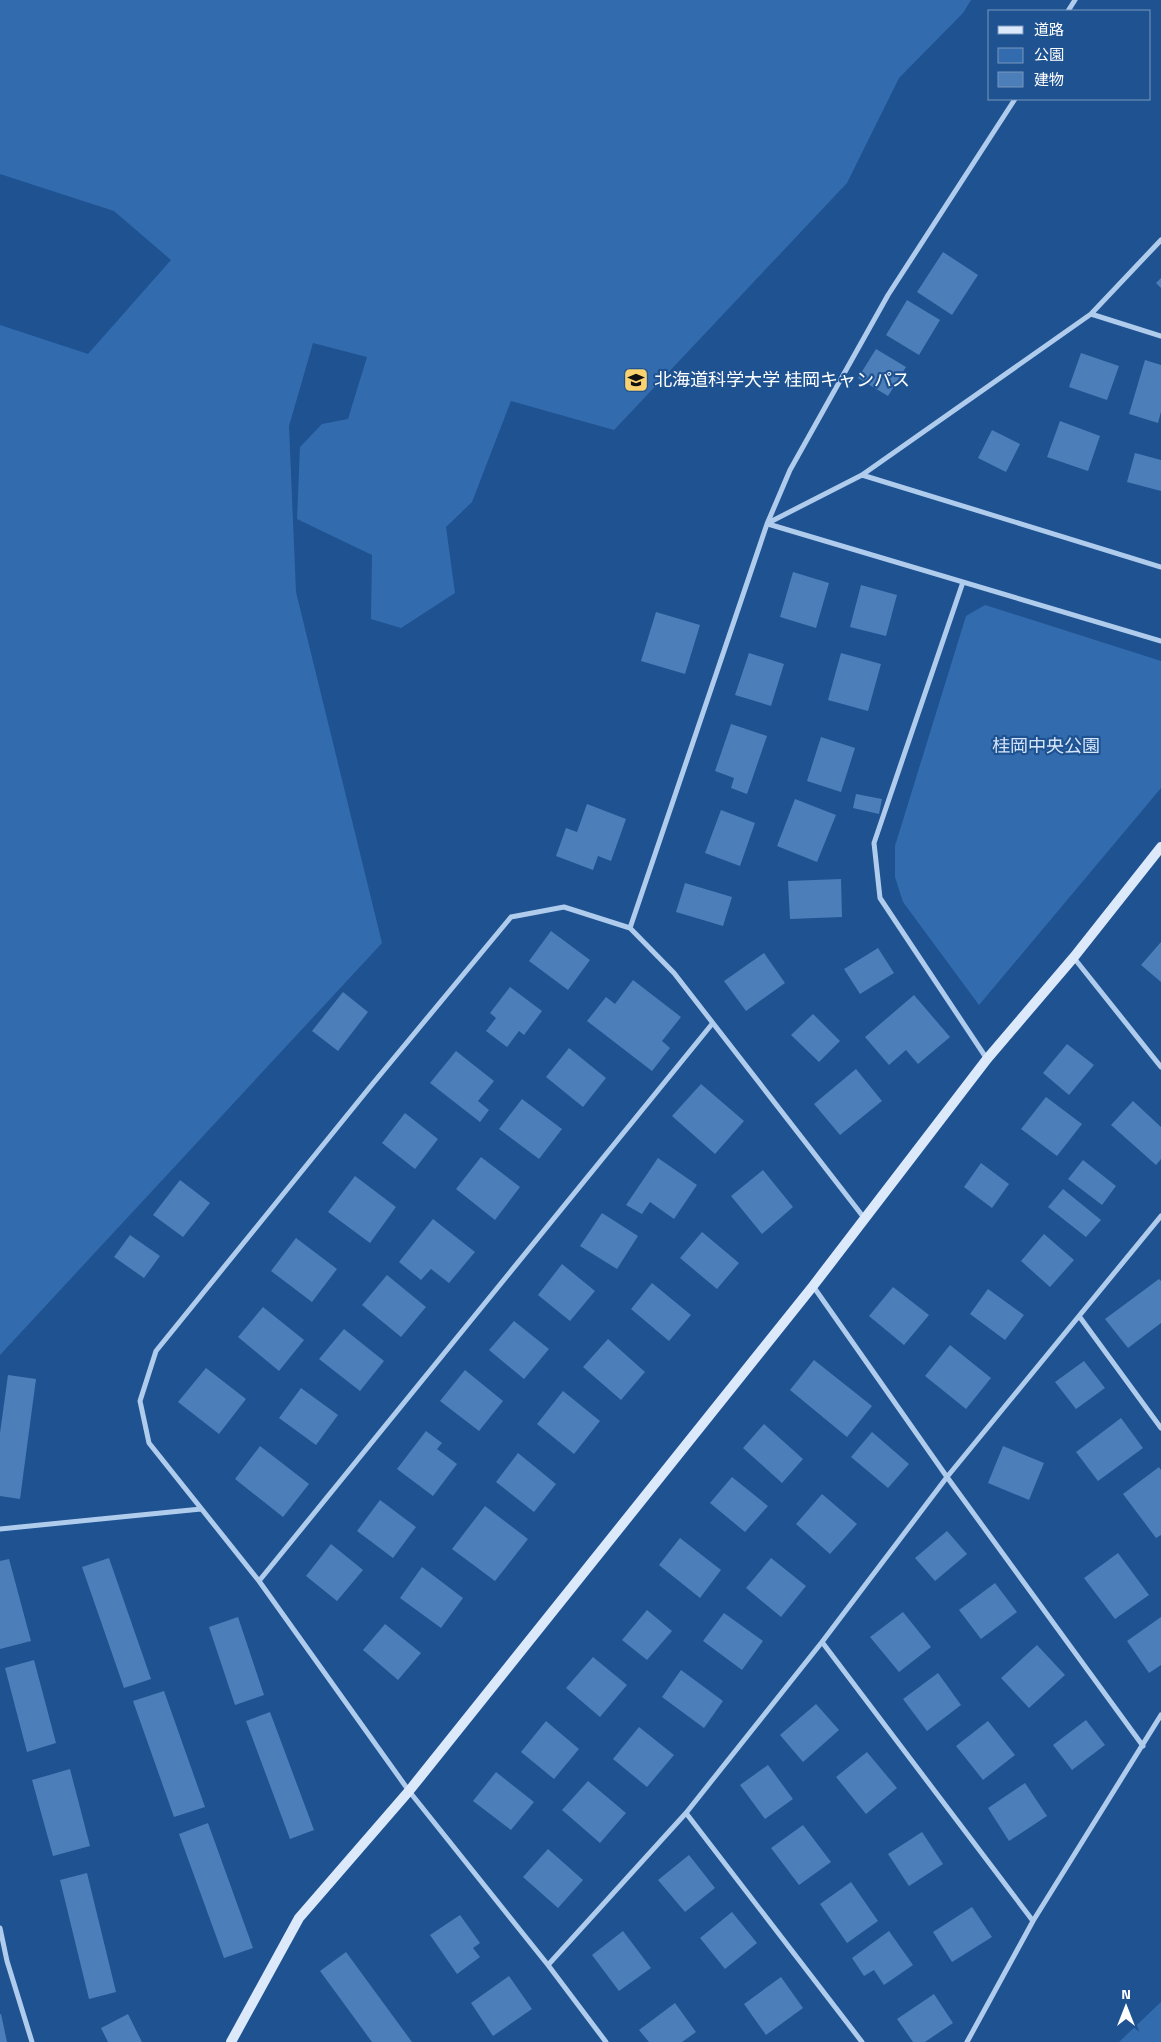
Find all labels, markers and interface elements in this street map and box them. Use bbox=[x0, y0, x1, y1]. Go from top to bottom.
legend bbox=[988, 10, 1151, 100]
text: 道路 bbox=[1034, 18, 1064, 41]
text: 公園 bbox=[1034, 43, 1064, 66]
text: 建物 bbox=[1034, 68, 1064, 91]
place label: 北海道科学大学 桂岡キャンパス bbox=[654, 366, 910, 393]
school or university icon: 北海道科学大学 桂岡キャンパス bbox=[623, 367, 649, 393]
park label: 桂岡中央公園 bbox=[992, 732, 1100, 759]
north arrow bbox=[1101, 1982, 1151, 2032]
text: N bbox=[1121, 1983, 1131, 2004]

